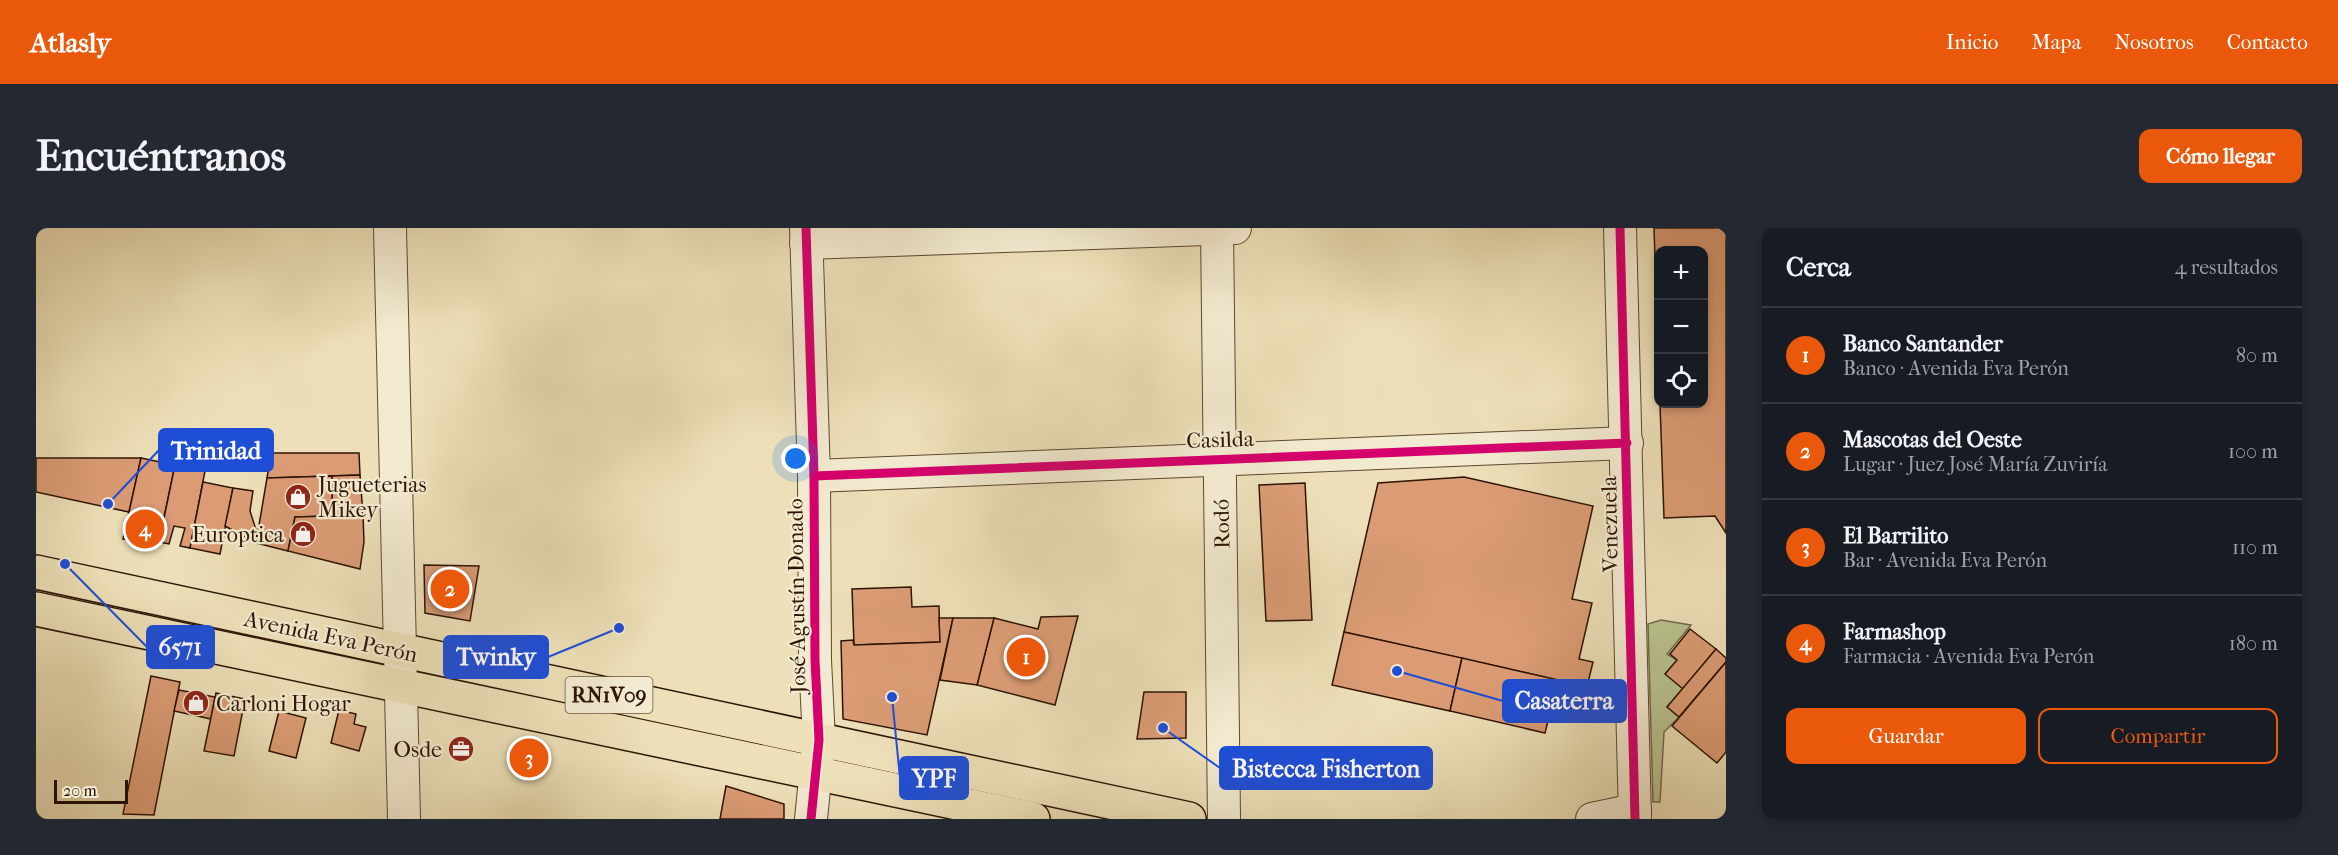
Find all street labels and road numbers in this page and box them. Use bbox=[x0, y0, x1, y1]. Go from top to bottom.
street label: Casilda bbox=[1186, 426, 1255, 454]
street label: Venezuela bbox=[1596, 475, 1624, 574]
street label: José Agustín Donado bbox=[782, 498, 812, 696]
street label: Rodó bbox=[1209, 499, 1235, 549]
street label: Avenida Eva Perón bbox=[241, 606, 420, 668]
road number: RN1V09 bbox=[566, 677, 652, 713]

